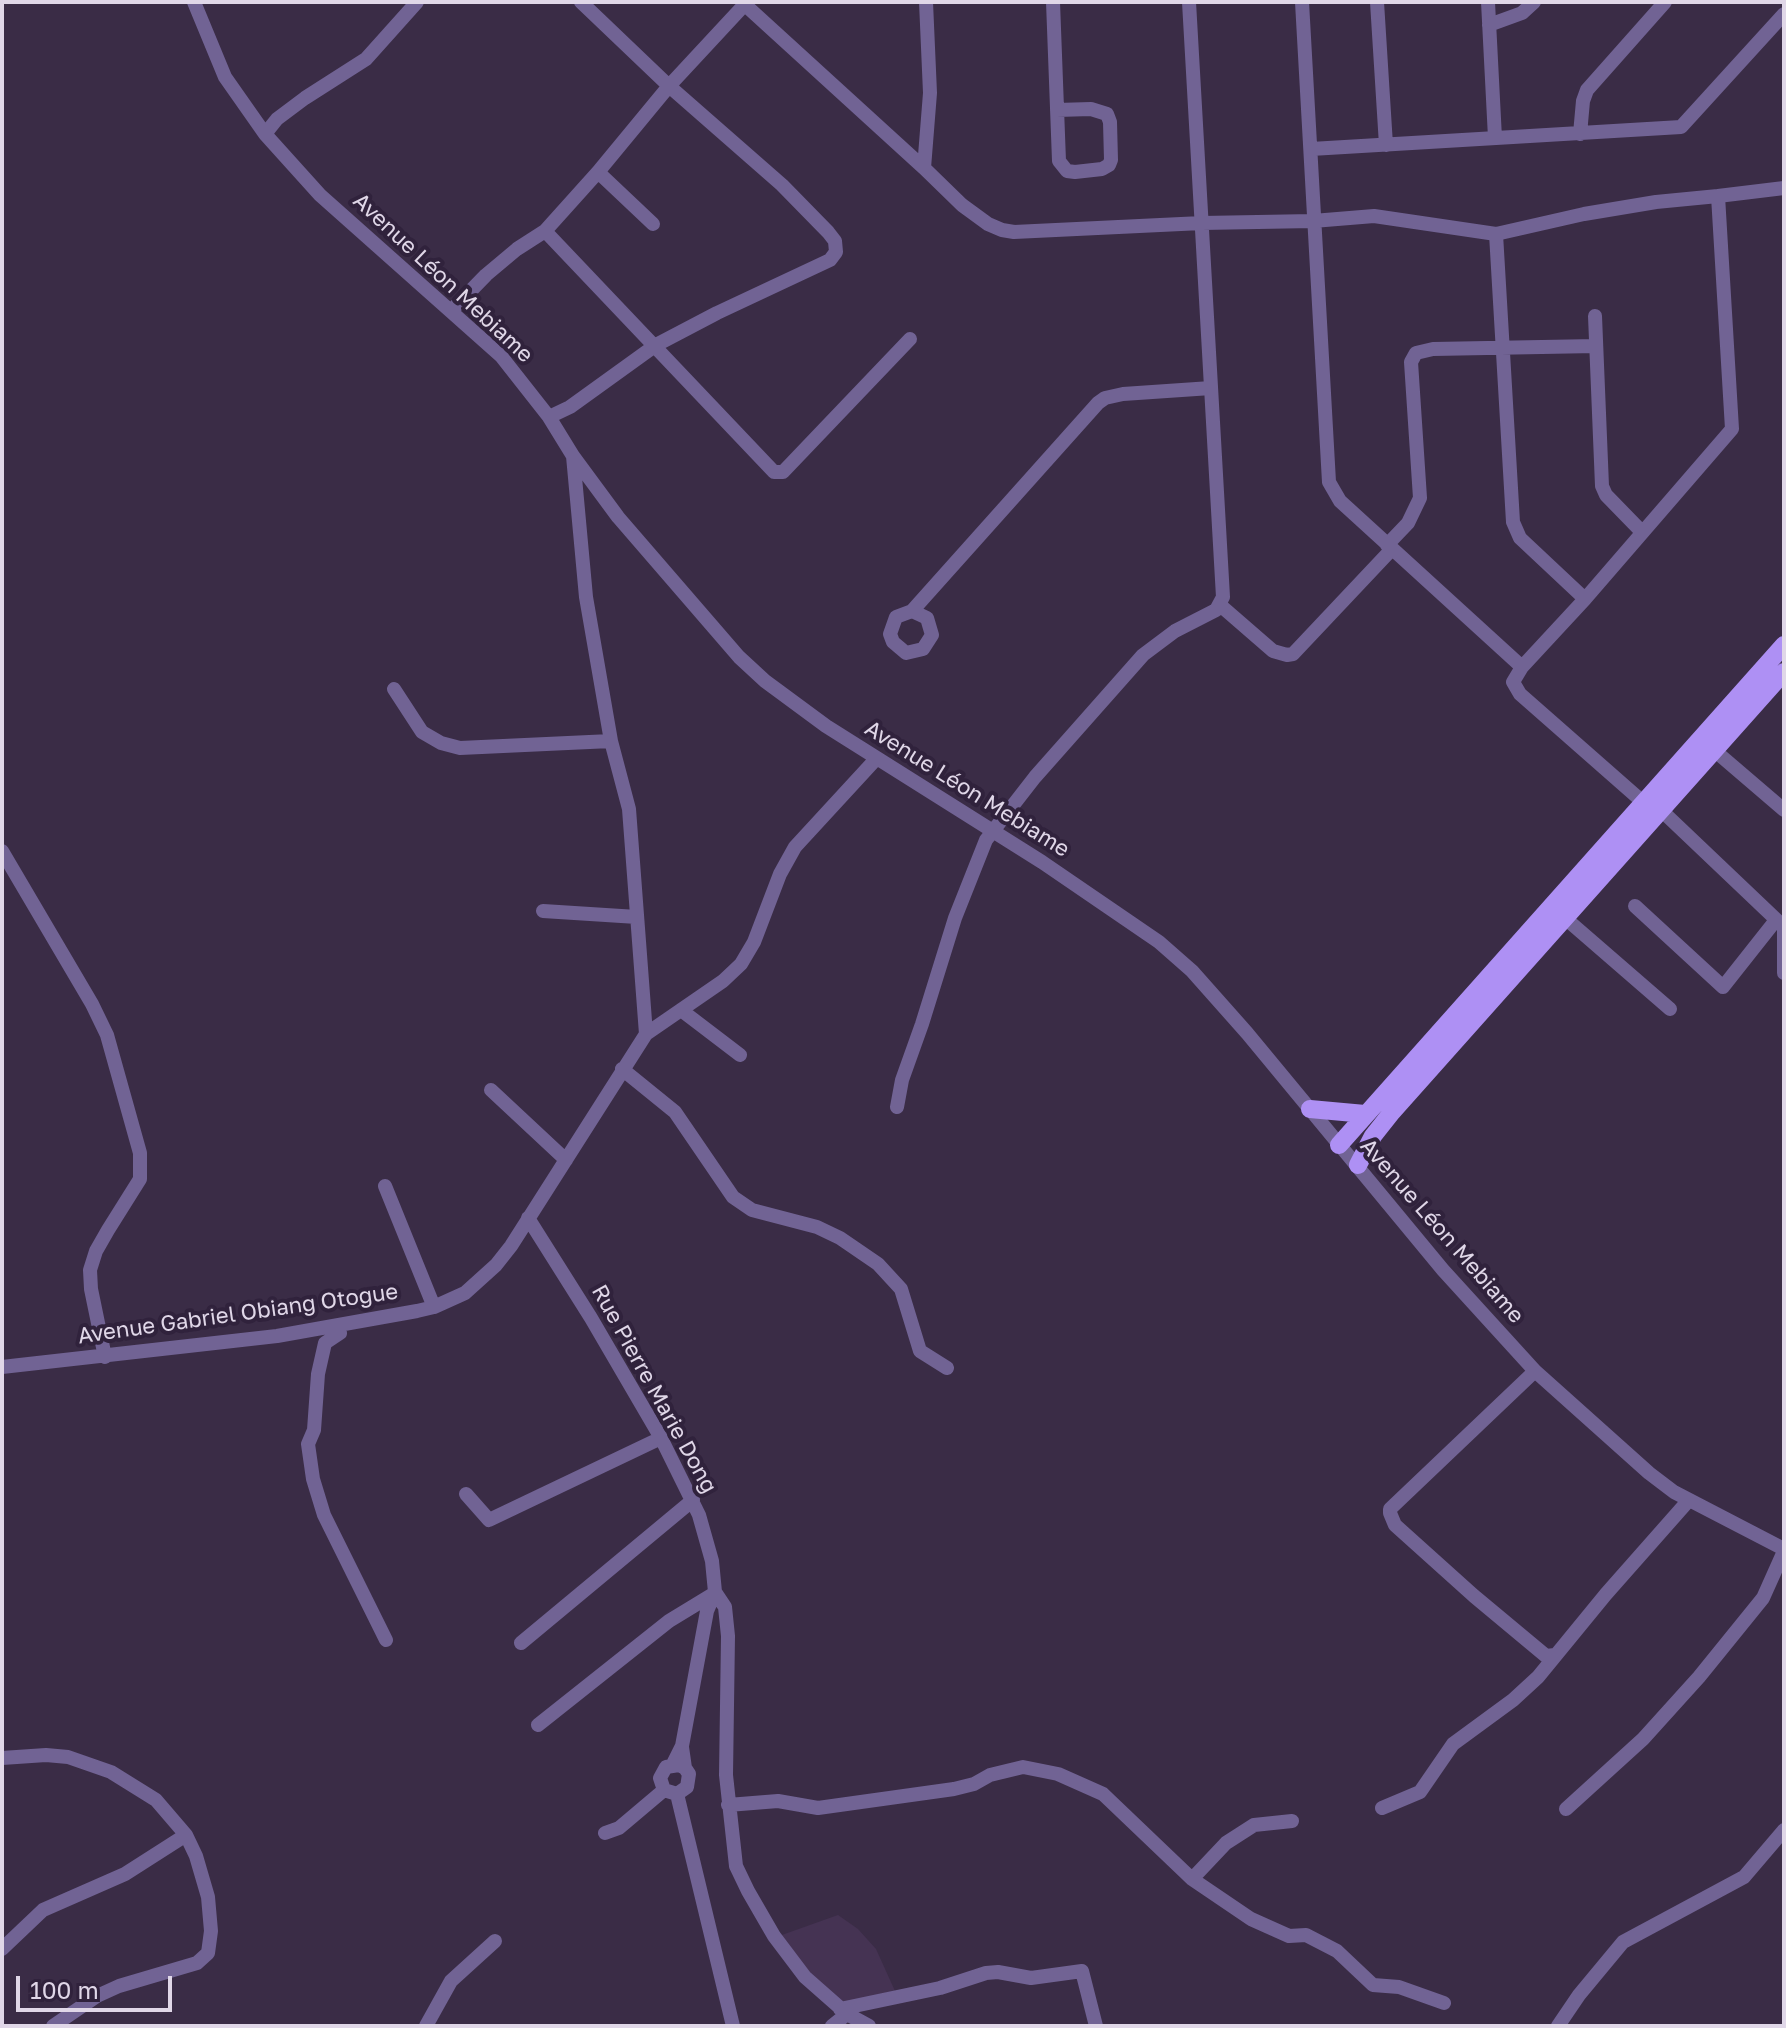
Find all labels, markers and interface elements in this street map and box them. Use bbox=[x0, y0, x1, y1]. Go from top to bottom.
street label: Avenue Léon Mebiame bbox=[348, 188, 538, 368]
street label: Avenue Léon Mebiame bbox=[860, 715, 1074, 863]
street label: Avenue Léon Mebiame bbox=[1355, 1133, 1529, 1329]
street label: Avenue Gabriel Obiang Otogue bbox=[76, 1278, 400, 1350]
street label: Rue Pierre Marie Dong bbox=[586, 1280, 722, 1498]
scale bar bbox=[20, 1960, 176, 2010]
text: 100 m bbox=[30, 1975, 99, 2004]

